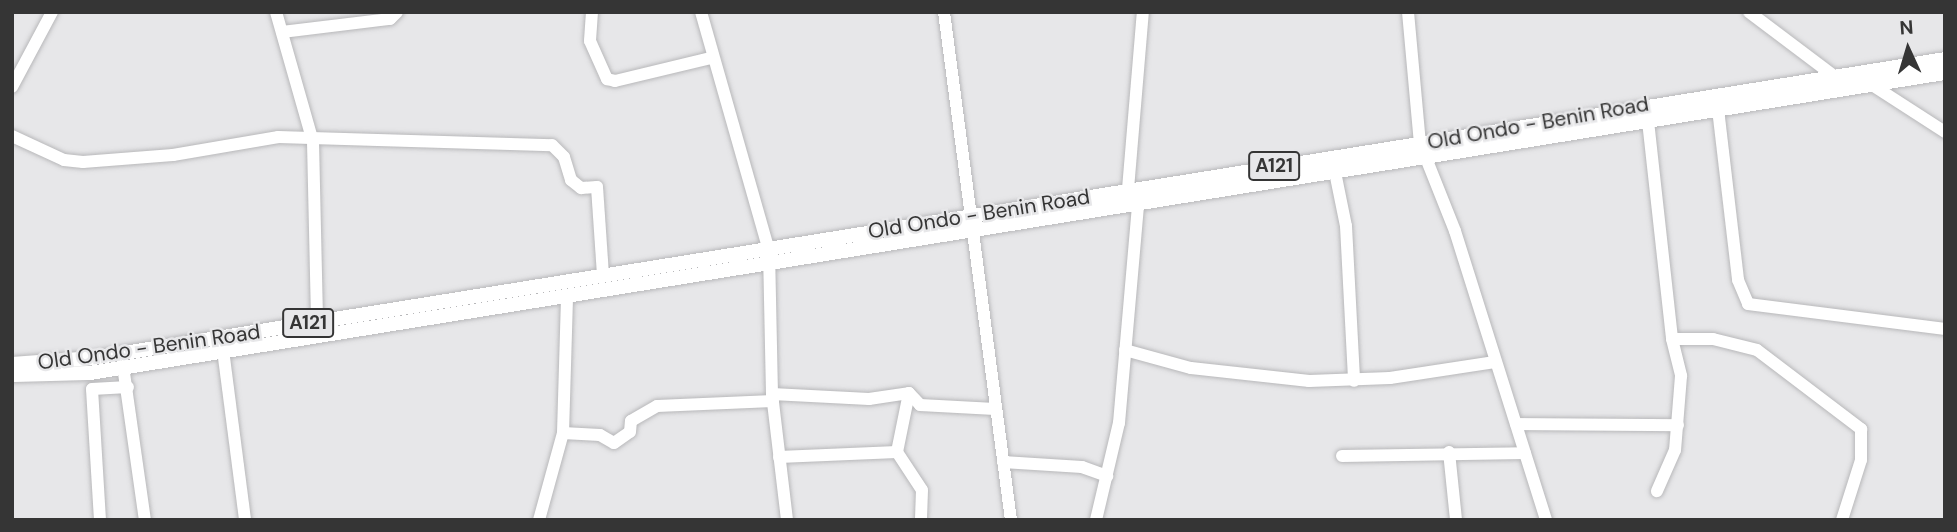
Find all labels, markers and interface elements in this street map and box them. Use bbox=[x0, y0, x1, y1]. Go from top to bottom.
north arrow bbox=[1873, 14, 1943, 84]
text: N bbox=[1899, 15, 1914, 41]
street label: Old Ondo - Benin Road bbox=[1425, 91, 1651, 155]
road number: A121 bbox=[1248, 150, 1300, 182]
street label: Old Ondo - Benin Road bbox=[866, 184, 1092, 244]
road number: A121 bbox=[282, 308, 334, 338]
street label: Old Ondo - Benin Road bbox=[36, 319, 262, 375]

